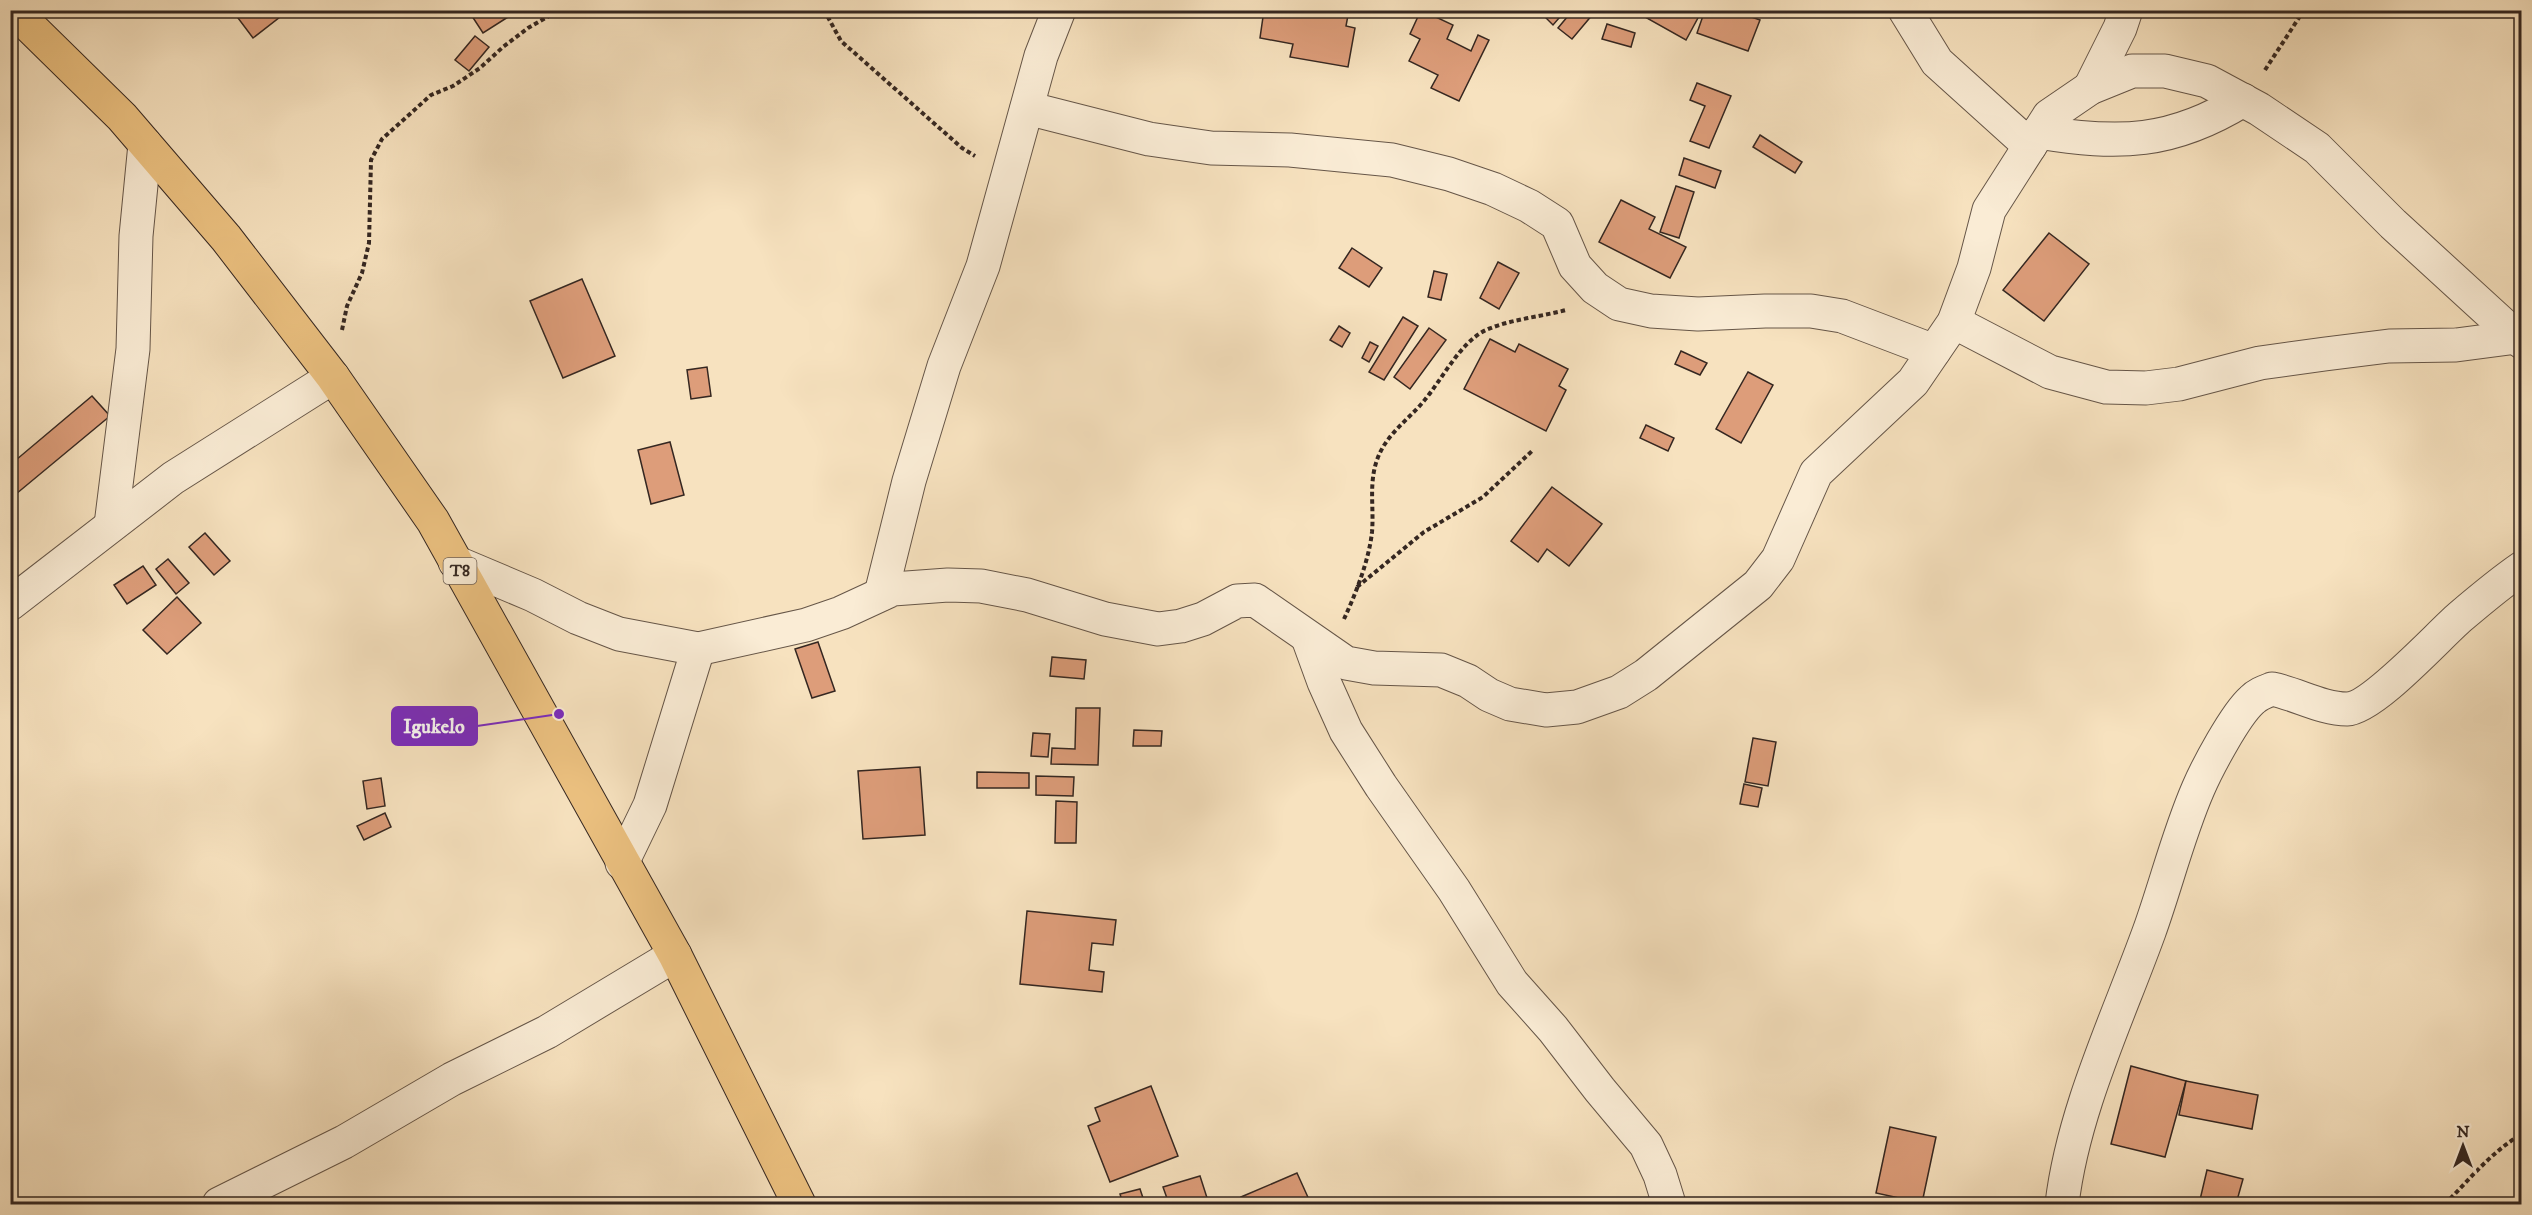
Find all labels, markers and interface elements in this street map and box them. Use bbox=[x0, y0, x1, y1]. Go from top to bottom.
road number: T8 bbox=[444, 558, 476, 584]
callout: Igukelo bbox=[392, 707, 477, 745]
text: Igukelo bbox=[403, 715, 465, 740]
north arrow bbox=[2433, 1116, 2493, 1176]
text: N bbox=[2456, 1122, 2470, 1142]

